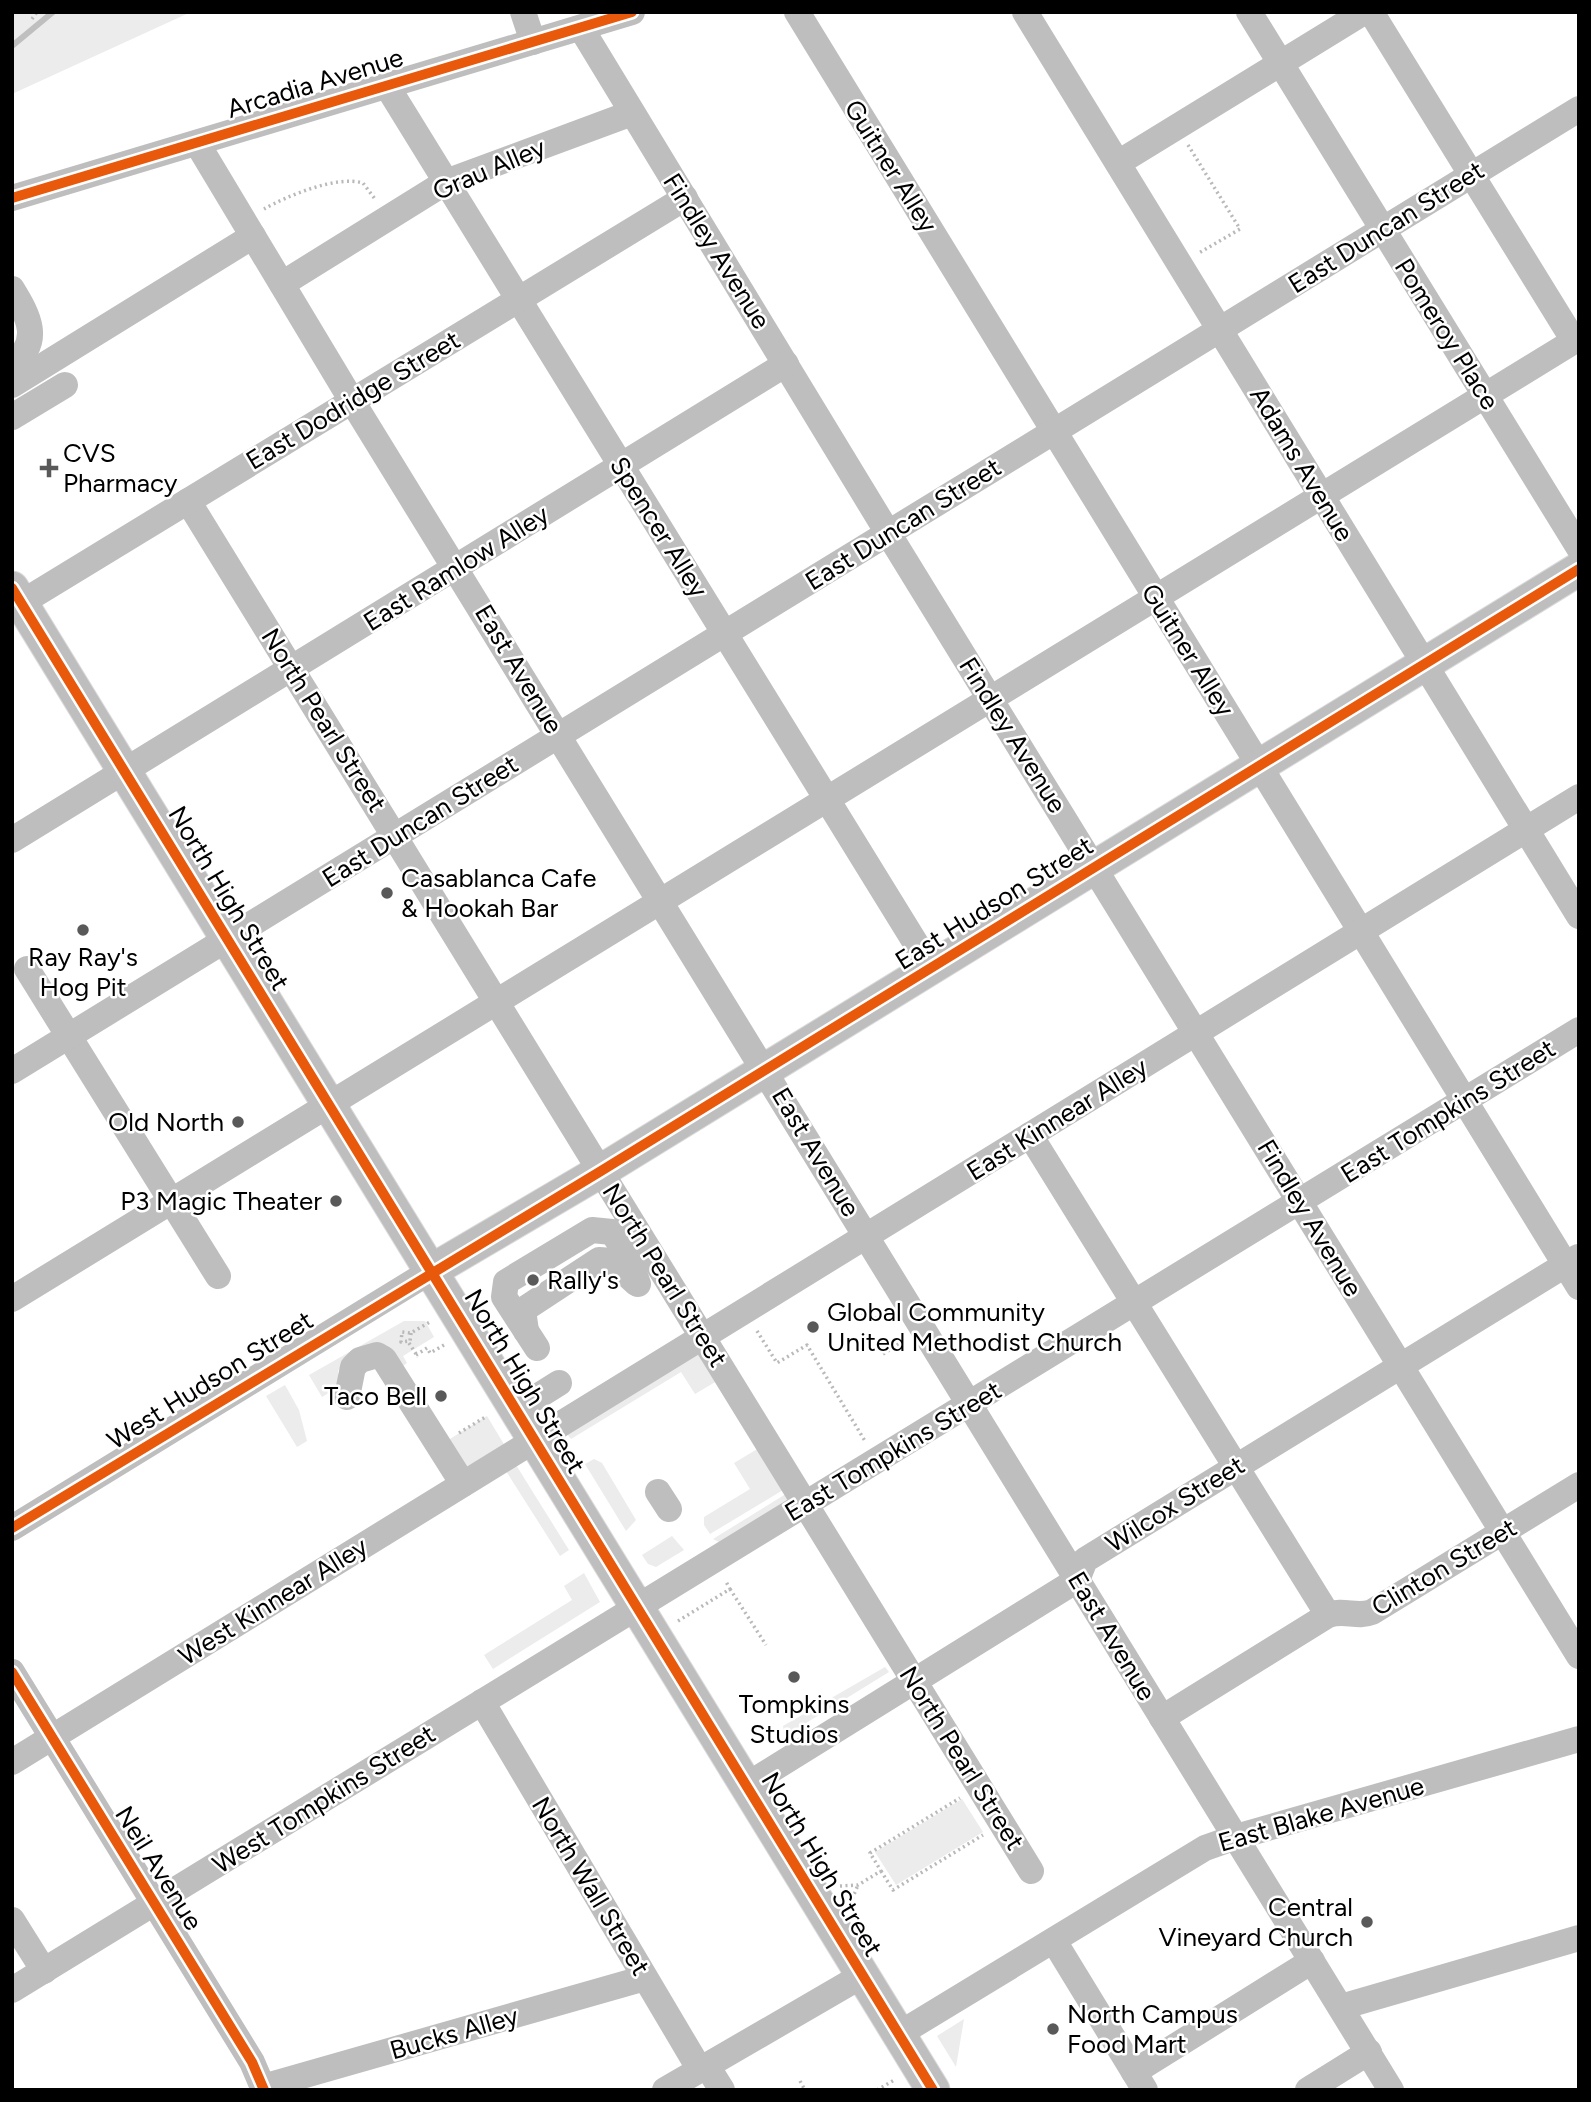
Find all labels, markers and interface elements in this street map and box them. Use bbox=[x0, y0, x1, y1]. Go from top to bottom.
street label: Arcadia Avenue bbox=[223, 41, 407, 125]
street label: Guitner Alley bbox=[838, 94, 945, 239]
street label: Grau Alley bbox=[428, 131, 550, 207]
street label: East Duncan Street bbox=[1282, 154, 1490, 300]
street label: Findley Avenue bbox=[656, 167, 778, 335]
street label: Pomeroy Place bbox=[1388, 253, 1506, 415]
street label: East Dodridge Street bbox=[240, 323, 466, 477]
street label: Adams Avenue bbox=[1243, 381, 1361, 547]
place label: CVS Pharmacy bbox=[63, 437, 178, 499]
street label: Spencer Alley bbox=[603, 451, 715, 604]
street label: East Duncan Street bbox=[799, 451, 1007, 597]
marker: CVS Pharmacy bbox=[41, 460, 57, 476]
street label: East Ramlow Alley bbox=[357, 498, 555, 638]
street label: Guitner Alley bbox=[1135, 578, 1242, 723]
street label: East Avenue bbox=[468, 599, 570, 739]
street label: North Pearl Street bbox=[255, 622, 393, 818]
street label: Findley Avenue bbox=[952, 651, 1074, 819]
street label: East Duncan Street bbox=[316, 748, 524, 894]
street label: North High Street bbox=[161, 800, 297, 996]
street label: East Hudson Street bbox=[889, 829, 1099, 977]
place label: Casablanca Cafe & Hookah Bar bbox=[401, 862, 597, 924]
marker: Casablanca Cafe & Hookah Bar bbox=[379, 885, 395, 901]
marker: Ray Ray's Hog Pit bbox=[75, 922, 91, 938]
place label: Ray Ray's Hog Pit bbox=[28, 941, 138, 1003]
street label: East Tompkins Street bbox=[1335, 1032, 1561, 1190]
street label: East Kinnear Alley bbox=[961, 1050, 1154, 1187]
street label: East Avenue bbox=[765, 1082, 867, 1222]
place label: Old North bbox=[108, 1106, 224, 1138]
marker: Old North bbox=[230, 1114, 246, 1130]
street label: Findley Avenue bbox=[1251, 1134, 1369, 1302]
street label: North Pearl Street bbox=[596, 1177, 734, 1373]
place label: P3 Magic Theater bbox=[120, 1185, 322, 1217]
marker: P3 Magic Theater bbox=[328, 1193, 344, 1209]
place label: Rally's bbox=[547, 1264, 619, 1296]
marker: Rally's bbox=[525, 1272, 541, 1288]
street label: North High Street bbox=[457, 1283, 593, 1479]
place label: Global Community United Methodist Church bbox=[827, 1296, 1122, 1358]
street label: West Hudson Street bbox=[101, 1304, 319, 1456]
marker: Global Community United Methodist Church bbox=[805, 1319, 821, 1335]
street label: East Tompkins Street bbox=[779, 1374, 1007, 1528]
place label: Taco Bell bbox=[324, 1380, 427, 1412]
marker: Taco Bell bbox=[433, 1388, 449, 1404]
street label: Wilcox Street bbox=[1100, 1449, 1250, 1559]
street label: Clinton Street bbox=[1366, 1511, 1522, 1623]
street label: West Kinnear Alley bbox=[173, 1530, 374, 1672]
street label: East Avenue bbox=[1061, 1566, 1163, 1706]
street label: North Pearl Street bbox=[893, 1660, 1031, 1856]
marker: Tompkins Studios bbox=[786, 1669, 802, 1685]
place label: Tompkins Studios bbox=[739, 1688, 849, 1750]
street label: West Tompkins Street bbox=[207, 1717, 441, 1880]
street label: North High Street bbox=[754, 1766, 890, 1962]
street label: East Blake Avenue bbox=[1214, 1769, 1428, 1859]
street label: North Wall Street bbox=[525, 1791, 657, 1981]
street label: Neil Avenue bbox=[108, 1800, 210, 1936]
place label: Central Vineyard Church bbox=[1158, 1891, 1353, 1953]
marker: Central Vineyard Church bbox=[1359, 1914, 1375, 1930]
place label: North Campus Food Mart bbox=[1067, 1998, 1238, 2060]
street label: Bucks Alley bbox=[386, 1999, 522, 2067]
marker: North Campus Food Mart bbox=[1045, 2021, 1061, 2037]

